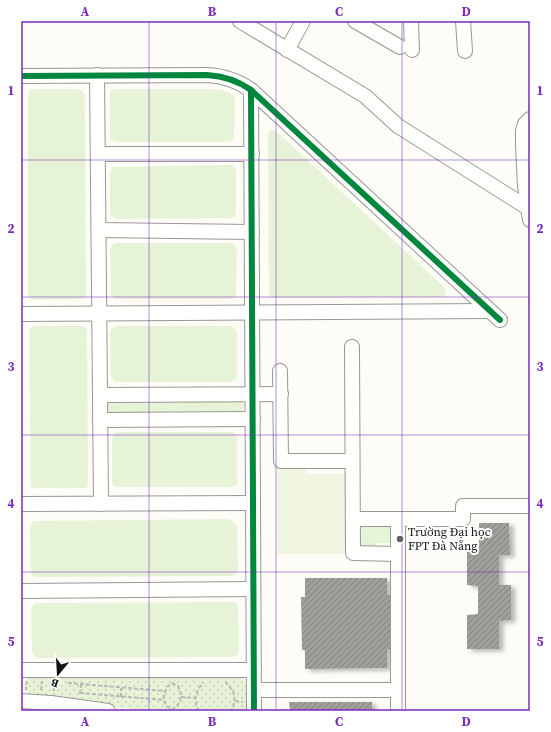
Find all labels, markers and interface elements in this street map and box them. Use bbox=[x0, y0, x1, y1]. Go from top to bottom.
text: A bbox=[81, 3, 90, 20]
text: B bbox=[208, 3, 217, 20]
text: C bbox=[335, 3, 343, 20]
text: D bbox=[461, 3, 471, 20]
text: 1 bbox=[7, 82, 15, 99]
text: 1 bbox=[536, 82, 544, 99]
text: 2 bbox=[7, 220, 15, 237]
text: 2 bbox=[536, 220, 544, 237]
text: 3 bbox=[7, 358, 15, 375]
text: 3 bbox=[536, 358, 544, 375]
text: 4 bbox=[7, 495, 15, 512]
text: 4 bbox=[536, 495, 544, 512]
place label: Trường Đại học FPT Đà Nẵng bbox=[408, 524, 491, 554]
marker: Trường Đại học FPT Đà Nẵng bbox=[395, 534, 405, 544]
text: 5 bbox=[7, 633, 15, 650]
text: 5 bbox=[536, 633, 544, 650]
north arrow bbox=[38, 654, 78, 694]
text: B bbox=[49, 675, 61, 691]
text: A bbox=[81, 713, 90, 730]
text: B bbox=[208, 713, 217, 730]
text: C bbox=[335, 713, 343, 730]
text: D bbox=[461, 713, 471, 730]

